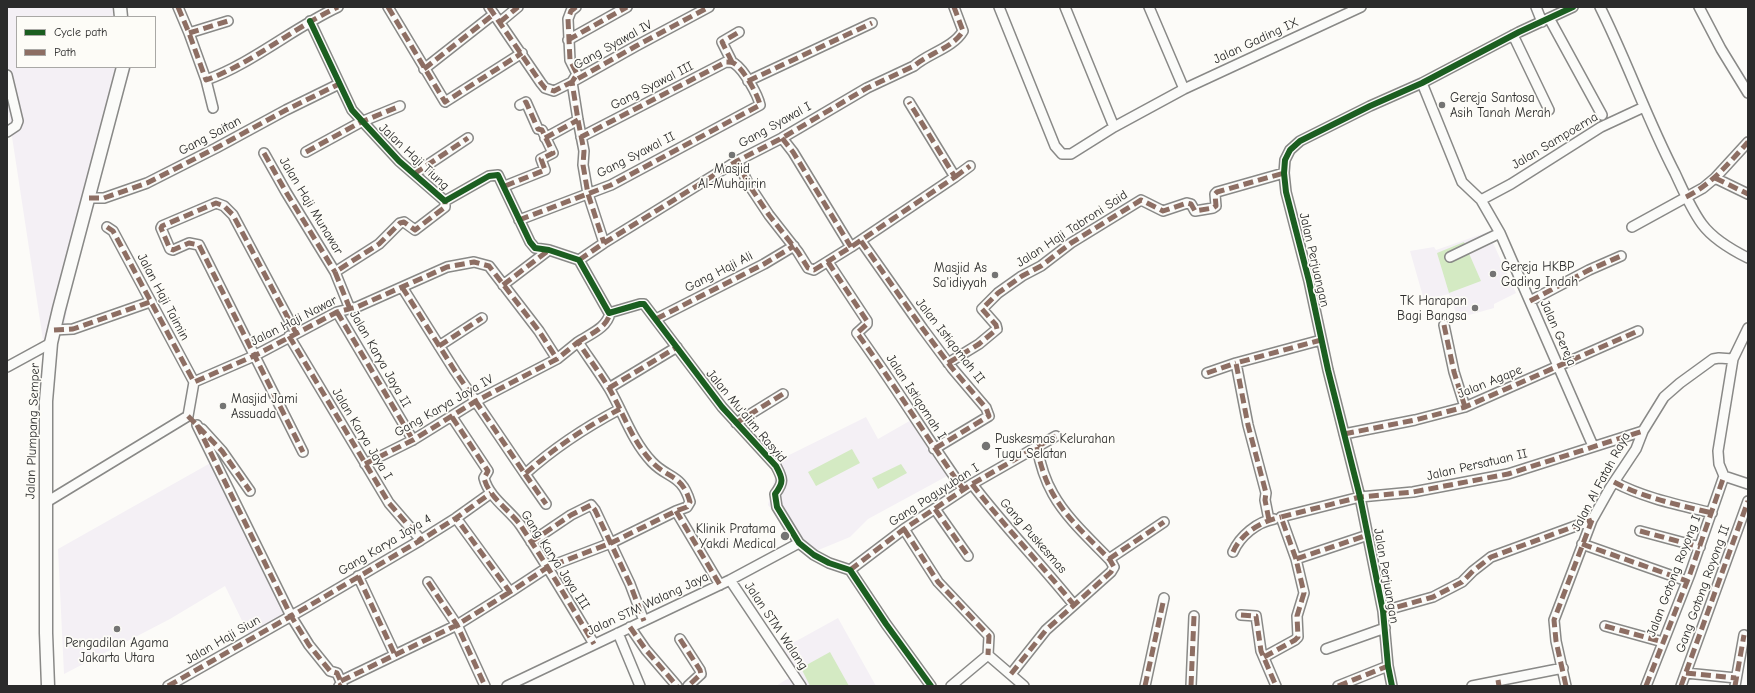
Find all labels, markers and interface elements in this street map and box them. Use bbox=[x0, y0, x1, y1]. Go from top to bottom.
street label: Jalan Gading IX bbox=[1211, 14, 1301, 68]
legend bbox=[16, 16, 156, 68]
street label: Gang Syawal IV bbox=[571, 17, 655, 73]
text: Cycle path bbox=[54, 25, 107, 39]
text: Path bbox=[54, 45, 76, 59]
street label: Gang Syawal III bbox=[608, 58, 696, 114]
place label: Gereja Santosa Asih Tanah Merah bbox=[1450, 90, 1551, 121]
street label: Gang Syawal I bbox=[736, 99, 814, 151]
marker: Gereja Santosa Asih Tanah Merah bbox=[1437, 100, 1447, 110]
street label: Jalan Sampoerna bbox=[1509, 109, 1601, 173]
street label: Gang Saitan bbox=[176, 113, 244, 159]
street label: Jalan Haji Tiung bbox=[376, 120, 452, 194]
street label: Gang Syawal II bbox=[594, 129, 678, 181]
marker: Masjid Al-Muhajirin bbox=[727, 150, 737, 160]
street label: Jalan Haji Munawar bbox=[276, 154, 346, 258]
place label: Masjid Al-Muhajirin bbox=[698, 161, 766, 192]
street label: Jalan Haji Tabroni Said bbox=[1013, 187, 1131, 271]
street label: Jalan Perjuangan bbox=[1296, 211, 1332, 309]
street label: Gang Haji Ali bbox=[682, 248, 756, 296]
street label: Jalan Haji Taimin bbox=[134, 251, 192, 343]
place label: Gereja HKBP Gading Indah bbox=[1501, 259, 1578, 290]
place label: Masjid As Sa'idiyyah bbox=[933, 260, 987, 291]
marker: Gereja HKBP Gading Indah bbox=[1488, 269, 1498, 279]
marker: Masjid As Sa'idiyyah bbox=[990, 270, 1000, 280]
street label: Jalan Haji Nawar bbox=[248, 293, 340, 349]
place label: TK Harapan Bagi Bangsa bbox=[1397, 293, 1467, 324]
street label: Jalan Istiqomah II bbox=[912, 295, 988, 387]
street label: Jalan Gereja bbox=[1536, 298, 1580, 368]
marker: TK Harapan Bagi Bangsa bbox=[1470, 303, 1480, 313]
street label: Jalan Karya Jaya II bbox=[346, 308, 414, 410]
street label: Jalan Istiqomah I bbox=[883, 351, 949, 443]
street label: Jalan Agape bbox=[1455, 362, 1525, 402]
street label: Jalan Plumpang Semper bbox=[23, 363, 43, 499]
street label: Jalan Mu'alim Rasyid bbox=[702, 366, 790, 466]
street label: Gang Karya Jaya IV bbox=[392, 371, 496, 441]
street label: Jalan Karya Jaya I bbox=[329, 385, 395, 483]
place label: Masjid Jami Assuada bbox=[231, 391, 298, 422]
marker: Masjid Jami Assuada bbox=[218, 401, 228, 411]
street label: Jalan Al Fatah Raya bbox=[1568, 430, 1634, 534]
place label: Puskesmas Kelurahan Tugu Selatan bbox=[995, 431, 1115, 462]
marker: Puskesmas Kelurahan Tugu Selatan bbox=[980, 440, 992, 452]
street label: Jalan Persatuan II bbox=[1425, 446, 1529, 484]
street label: Gang Paguyuban I bbox=[886, 460, 982, 530]
street label: Gang Puskesmas bbox=[996, 495, 1070, 577]
street label: Gang Karya Jaya III bbox=[517, 508, 593, 612]
street label: Gang Karya Jaya 4 bbox=[336, 511, 434, 579]
street label: Jalan Gotong Royong I bbox=[1644, 513, 1704, 639]
place label: Klinik Pratama Yakdi Medical bbox=[696, 521, 776, 552]
street label: Gang Gotong Royong II bbox=[1673, 523, 1733, 655]
street label: Jalan Perjuangan bbox=[1370, 527, 1402, 625]
marker: Klinik Pratama Yakdi Medical bbox=[779, 530, 791, 542]
street label: Jalan STM Walang Jaya bbox=[585, 569, 711, 639]
street label: Jalan STM Walang bbox=[741, 579, 811, 673]
street label: Jalan Haji Siun bbox=[183, 612, 263, 668]
marker: Pengadilan Agama Jakarta Utara bbox=[112, 624, 122, 634]
place label: Pengadilan Agama Jakarta Utara bbox=[65, 635, 169, 666]

